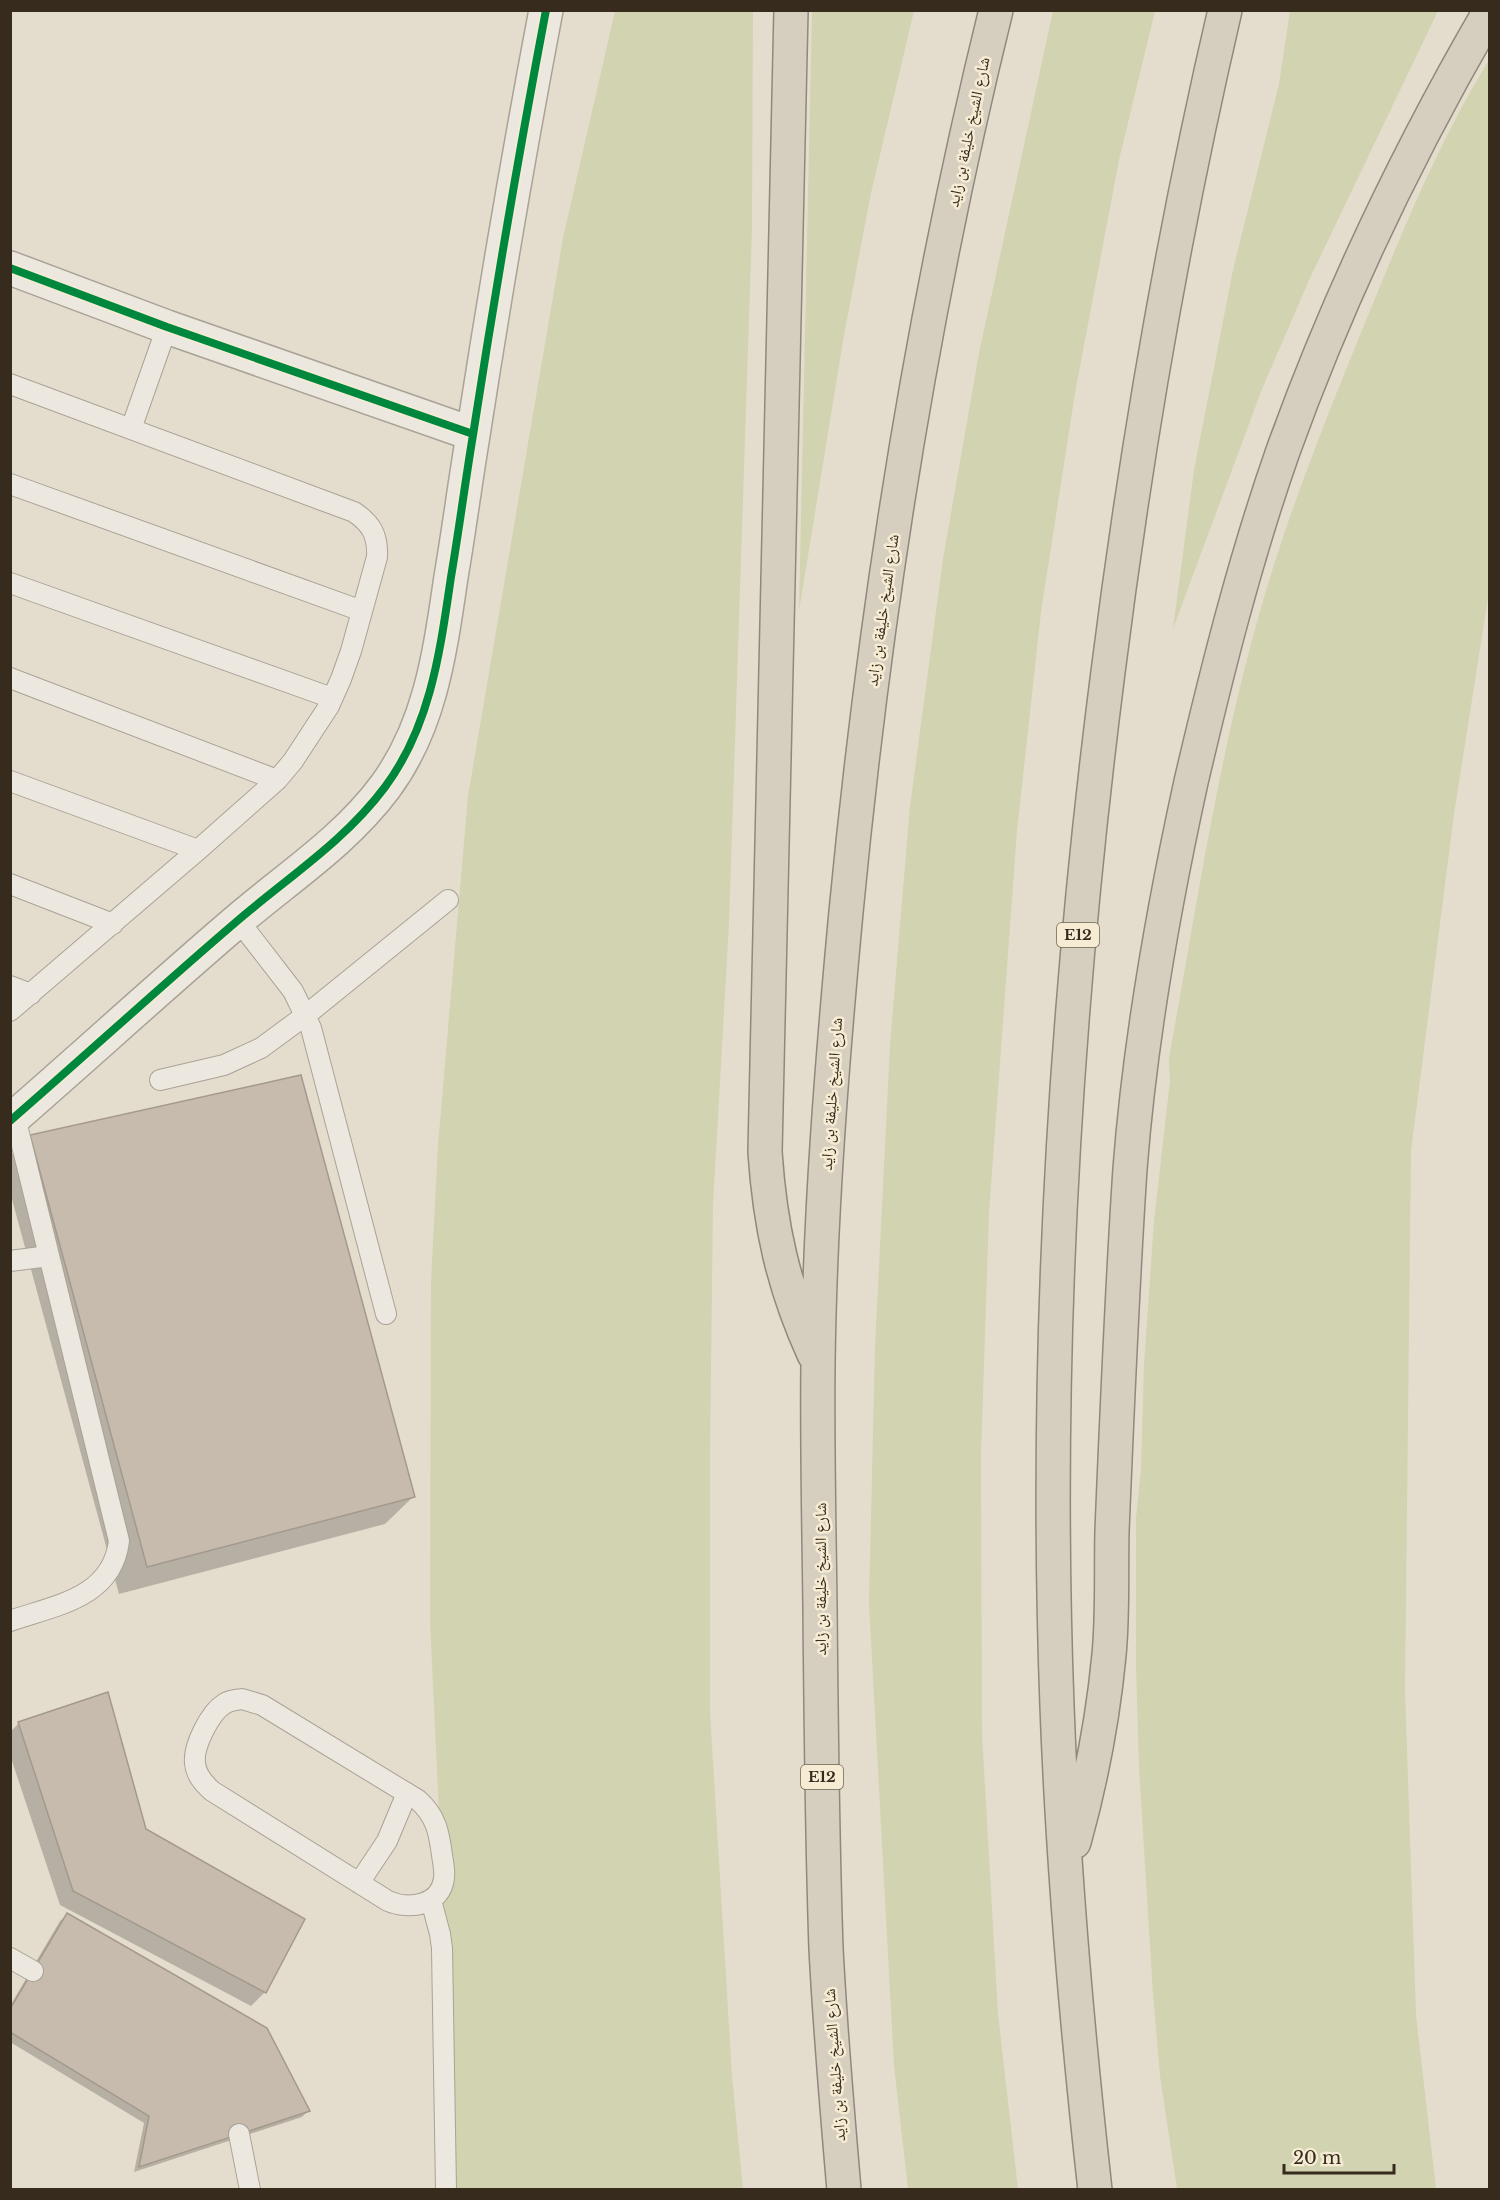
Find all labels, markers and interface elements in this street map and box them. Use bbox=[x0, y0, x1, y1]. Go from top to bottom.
street label: شارع الشيخ خليفة بن زايد bbox=[942, 55, 995, 209]
street label: شارع الشيخ خليفة بن زايد bbox=[861, 533, 904, 687]
road number: E12 bbox=[1057, 923, 1099, 947]
street label: شارع الشيخ خليفة بن زايد bbox=[816, 1017, 847, 1171]
street label: شارع الشيخ خليفة بن زايد bbox=[810, 1502, 831, 1656]
road number: E12 bbox=[801, 1765, 843, 1789]
street label: شارع الشيخ خليفة بن زايد bbox=[819, 1988, 850, 2142]
scale bar bbox=[1284, 2137, 1394, 2175]
text: 20 m bbox=[1293, 2147, 1341, 2169]

